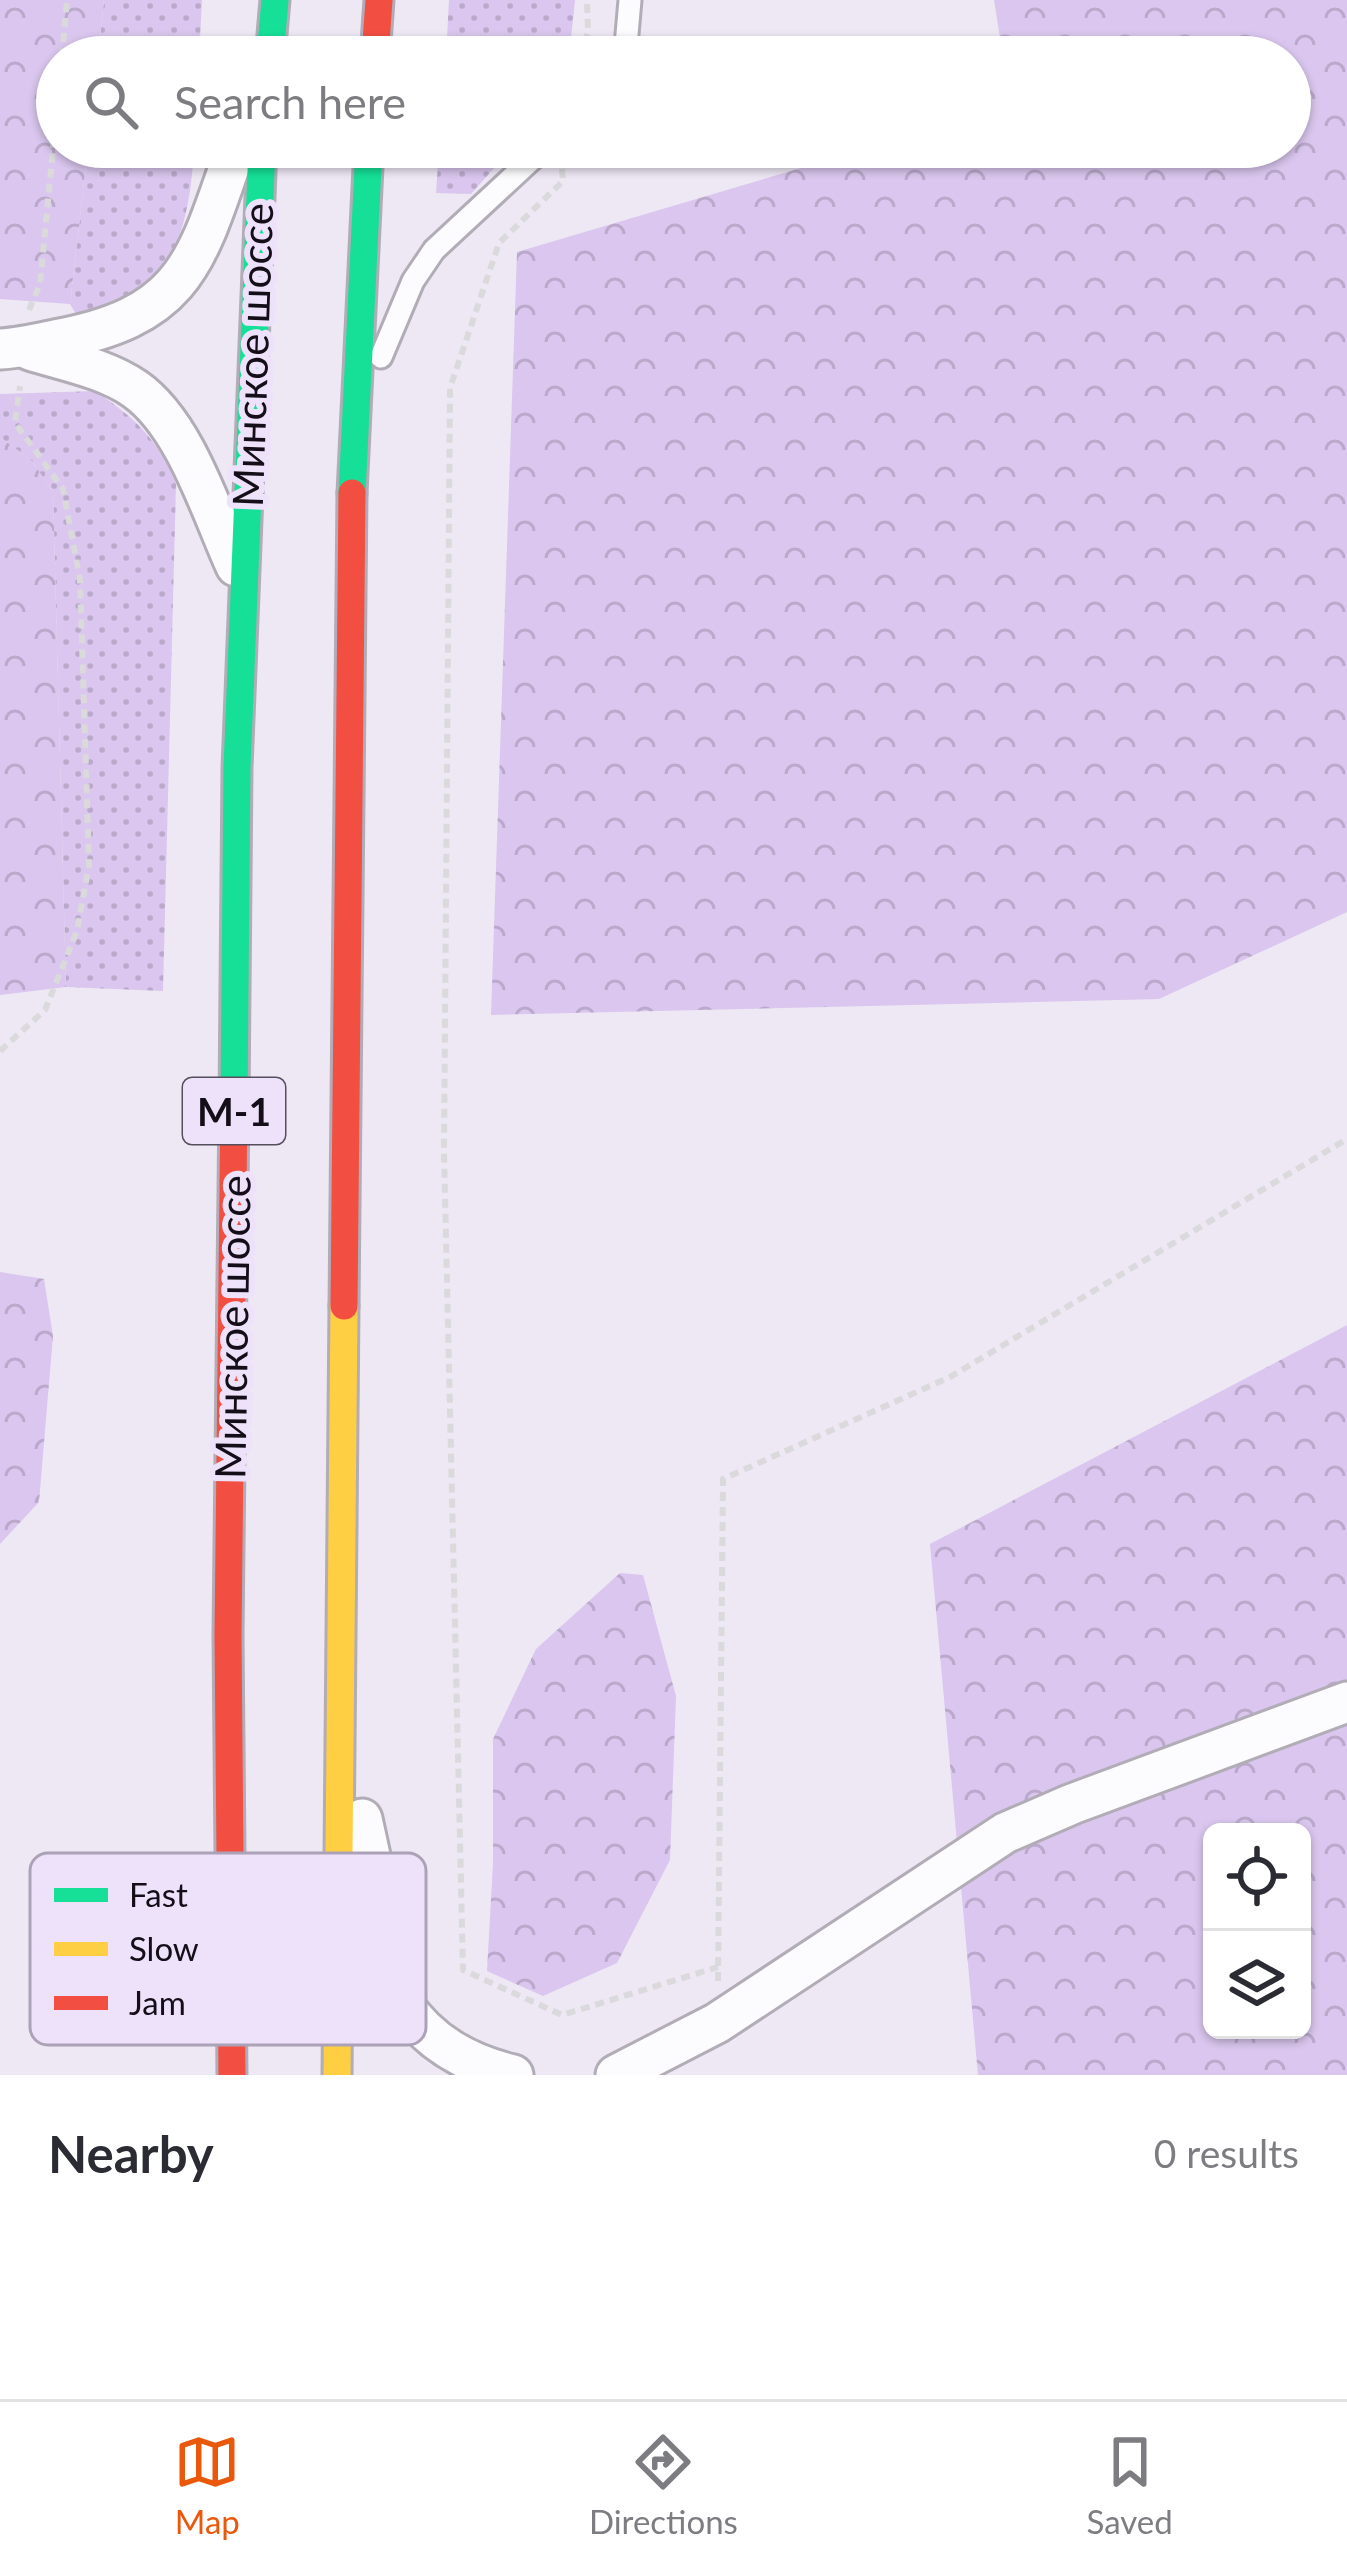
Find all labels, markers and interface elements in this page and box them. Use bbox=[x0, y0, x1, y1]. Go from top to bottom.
search box bbox=[36, 36, 1311, 168]
icon: search bbox=[78, 69, 144, 135]
text: Search here bbox=[174, 75, 406, 129]
street label: Минское шоссе bbox=[222, 202, 282, 508]
road number: М-1 bbox=[183, 1078, 285, 1144]
street label: Минское шоссе bbox=[204, 1175, 260, 1479]
map controls bbox=[1203, 1823, 1311, 2039]
button: locate bbox=[1203, 1823, 1311, 1931]
legend bbox=[30, 1853, 426, 2045]
text: Fast bbox=[129, 1874, 188, 1914]
text: Slow bbox=[129, 1928, 199, 1968]
button: layers bbox=[1203, 1931, 1311, 2039]
text: Jam bbox=[129, 1982, 186, 2022]
text: Nearby bbox=[48, 2123, 214, 2184]
text: 0 results bbox=[1154, 2130, 1299, 2176]
tab: Map bbox=[174, 2429, 240, 2541]
tab: Directions bbox=[589, 2429, 738, 2541]
tab: Saved bbox=[1086, 2429, 1173, 2541]

